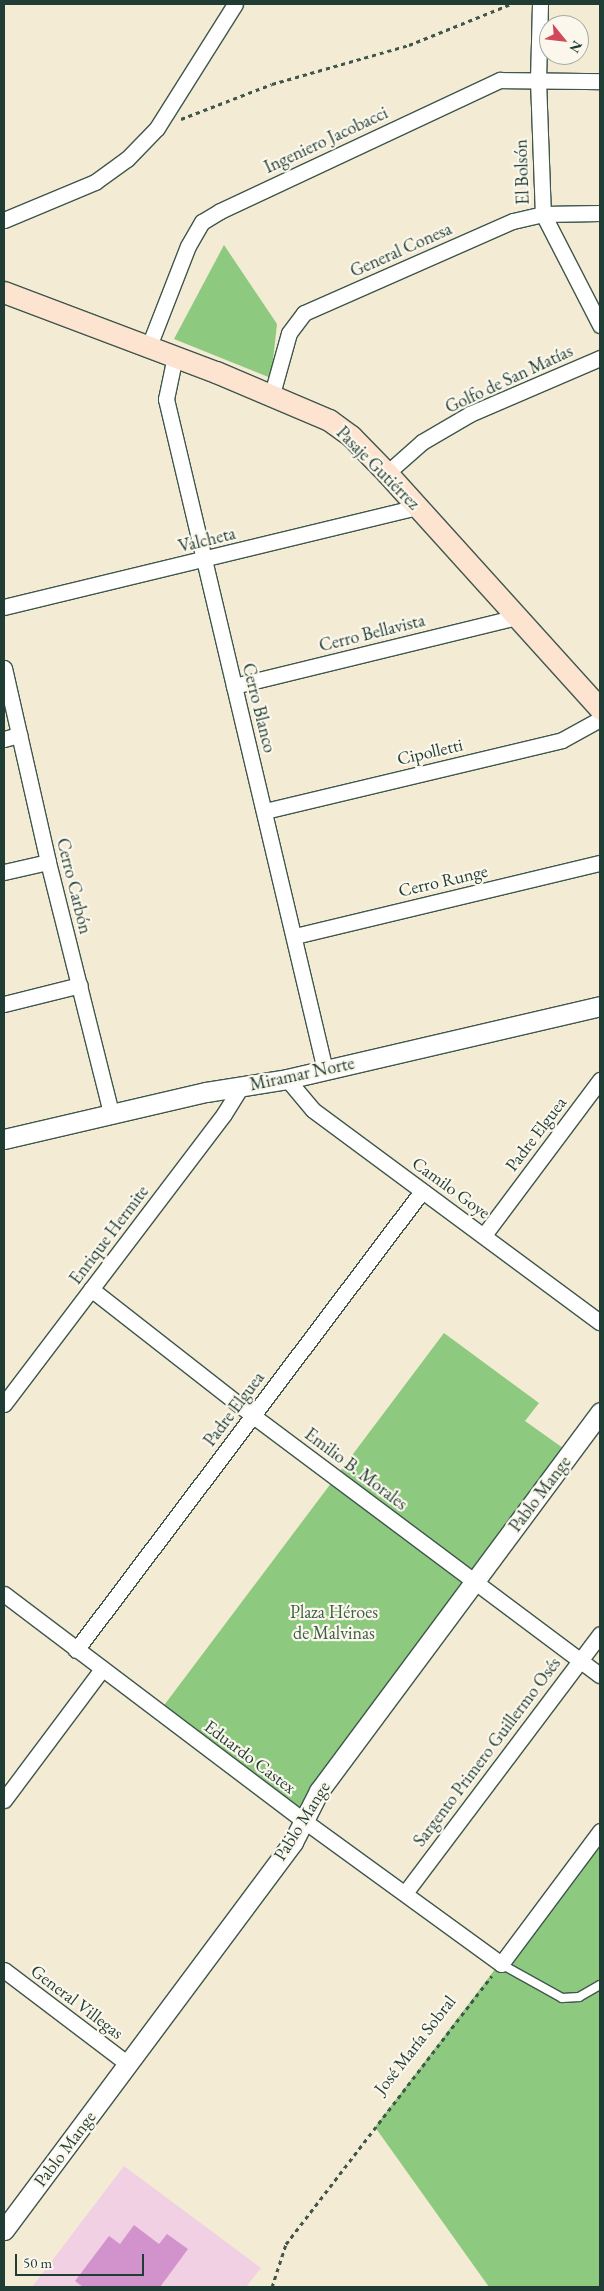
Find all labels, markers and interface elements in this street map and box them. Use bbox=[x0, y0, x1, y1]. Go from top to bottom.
north arrow bbox=[539, 15, 589, 65]
text: N bbox=[566, 37, 587, 56]
street label: Ingeniero Jacobacci bbox=[261, 102, 391, 178]
street label: El Bolsón bbox=[510, 139, 534, 205]
street label: General Conesa bbox=[347, 218, 455, 282]
street label: Golfo de San Matías bbox=[442, 340, 576, 418]
street label: Pasaje Gutiérrez bbox=[332, 422, 424, 514]
street label: Valcheta bbox=[176, 522, 238, 558]
street label: Cerro Bellavista bbox=[317, 609, 427, 657]
street label: Cerro Blanco bbox=[237, 661, 281, 755]
street label: Cipolletti bbox=[395, 734, 465, 770]
street label: Cerro Carbón bbox=[52, 836, 96, 936]
street label: Cerro Runge bbox=[396, 860, 490, 902]
street label: Miramar Norte bbox=[248, 1052, 356, 1096]
street label: Padre Elguea bbox=[501, 1092, 571, 1176]
street label: Camilo Goye bbox=[408, 1152, 494, 1224]
street label: Enrique Hermite bbox=[65, 1181, 153, 1289]
street label: Padre Elguea bbox=[199, 1367, 269, 1451]
street label: Emilio B. Morales bbox=[300, 1423, 412, 1515]
street label: Pablo Mange bbox=[504, 1452, 576, 1536]
park label: Plaza Héroes de Malvinas bbox=[290, 1602, 378, 1645]
street label: Sargento Primero Guillermo Osés bbox=[409, 1653, 565, 1851]
street label: Eduardo Castex bbox=[200, 1716, 300, 1798]
street label: Pablo Mange bbox=[269, 1777, 335, 1865]
street label: General Villegas bbox=[26, 1960, 128, 2044]
street label: José María Sobral bbox=[370, 1991, 460, 2099]
street label: Pablo Mange bbox=[29, 2107, 101, 2191]
scale bar bbox=[18, 2244, 146, 2276]
text: 50 m bbox=[23, 2253, 52, 2272]

